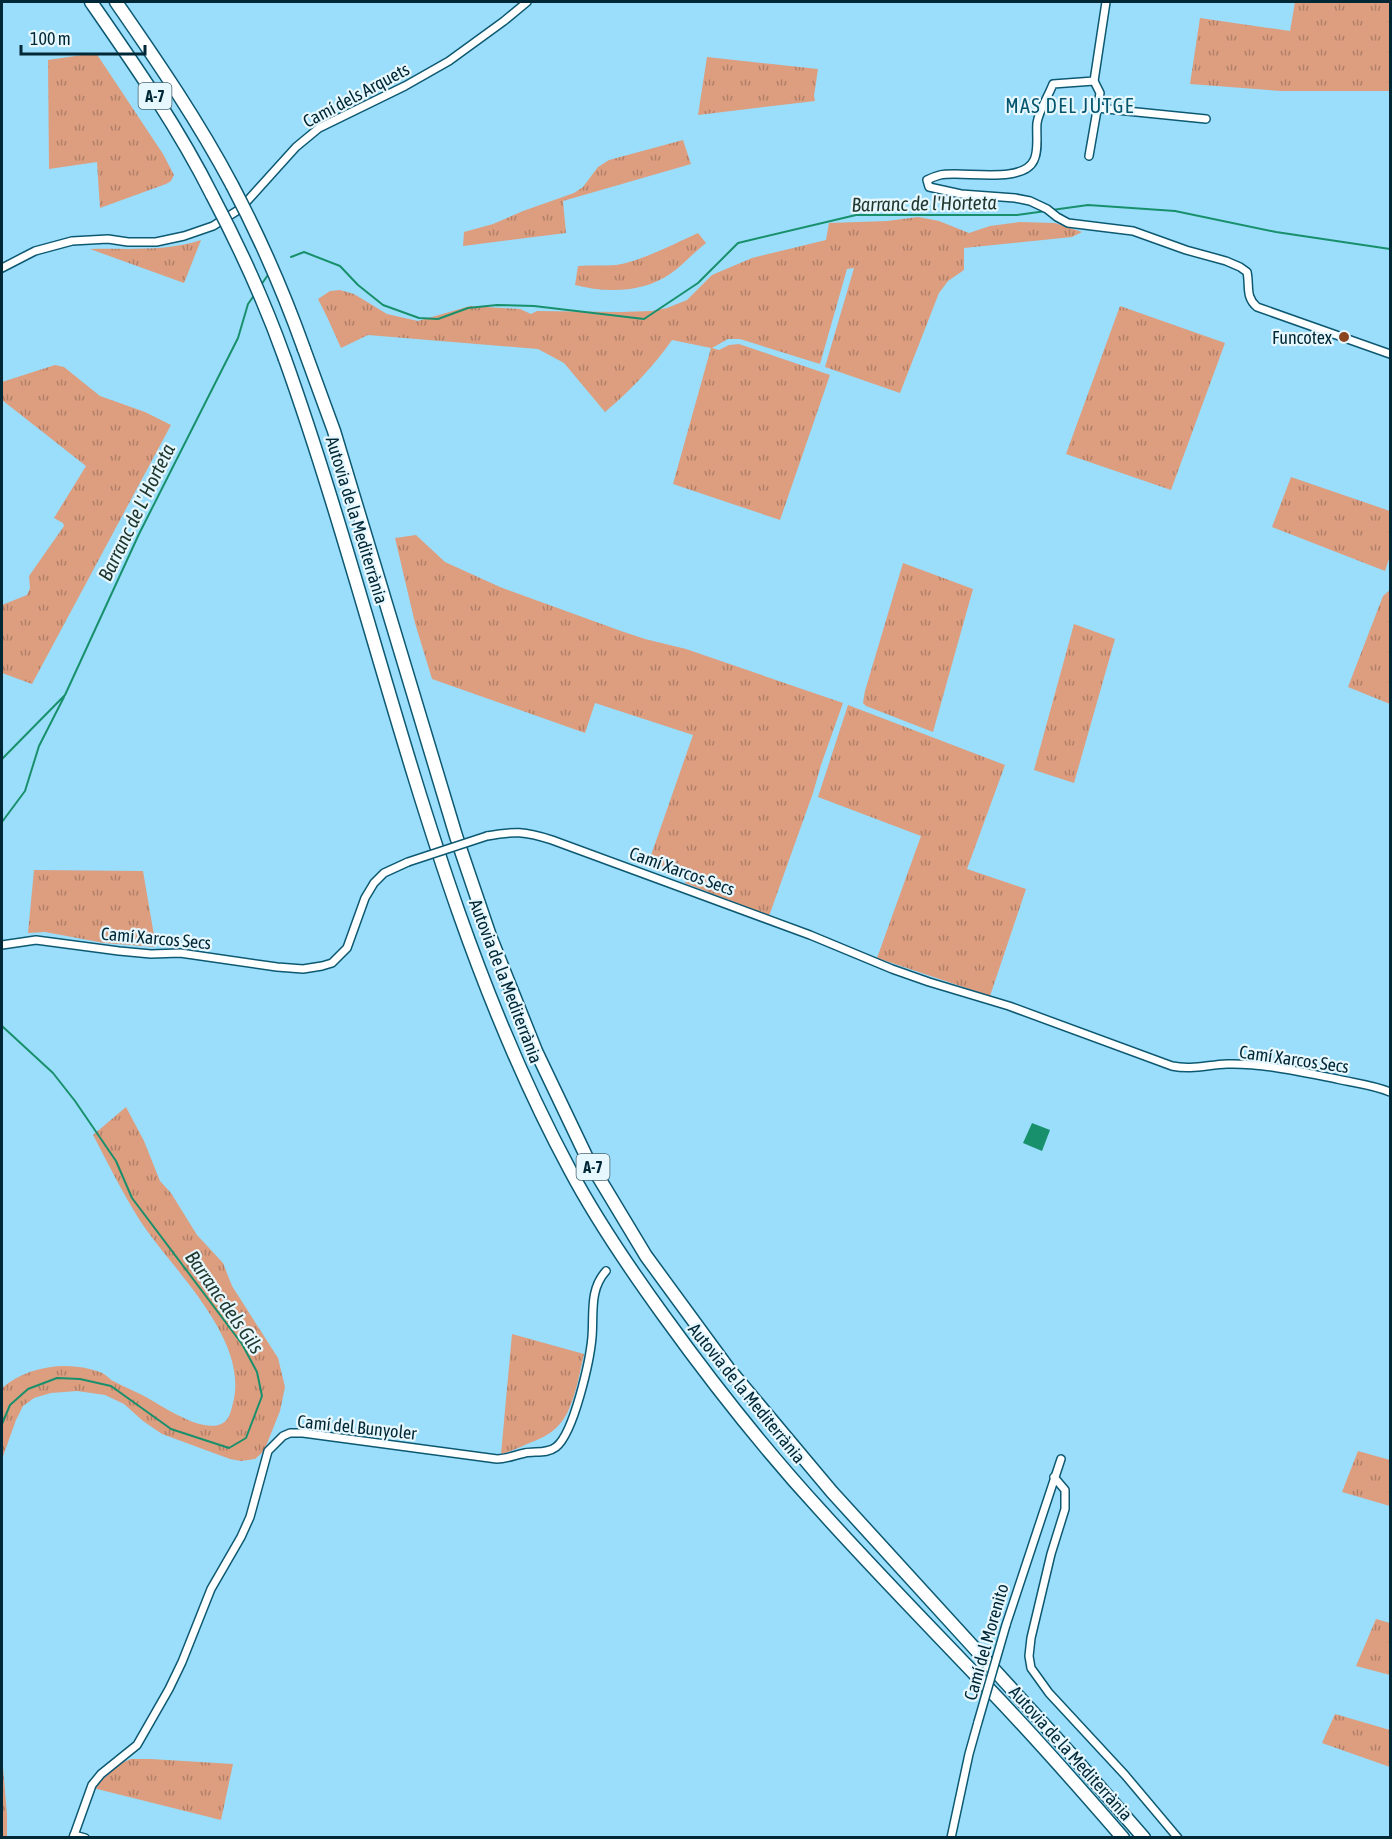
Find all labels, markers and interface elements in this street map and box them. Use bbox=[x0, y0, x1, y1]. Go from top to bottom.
scale bar bbox=[21, 18, 146, 56]
text: 100 m bbox=[30, 28, 71, 49]
street label: Camí dels Arquets bbox=[299, 58, 413, 132]
road number: A-7 bbox=[138, 83, 172, 109]
district label: MAS DEL JUTGE bbox=[1005, 94, 1135, 117]
water label: Barranc de l'Horteta bbox=[851, 190, 997, 216]
place label: Funcotex bbox=[1272, 327, 1332, 348]
marker: Funcotex bbox=[1337, 330, 1351, 344]
street label: Autovia de la Mediterrània bbox=[322, 434, 392, 606]
water label: Barranc de L' Horteta bbox=[93, 440, 179, 584]
street label: Camí Xarcos Secs bbox=[627, 842, 737, 900]
street label: Autovia de la Mediterrània bbox=[465, 896, 547, 1066]
street label: Camí Xarcos Secs bbox=[100, 923, 212, 953]
street label: Camí Xarcos Secs bbox=[1238, 1041, 1350, 1077]
road number: A-7 bbox=[576, 1154, 610, 1180]
water label: Barranc dels Gils bbox=[181, 1246, 269, 1358]
street label: Autovia de la Mediterrània bbox=[684, 1319, 810, 1467]
street label: Camí del Bunyoler bbox=[296, 1410, 418, 1444]
street label: Camí del Morenito bbox=[959, 1581, 1013, 1703]
street label: Autovia de la Mediterrània bbox=[1005, 1681, 1137, 1825]

